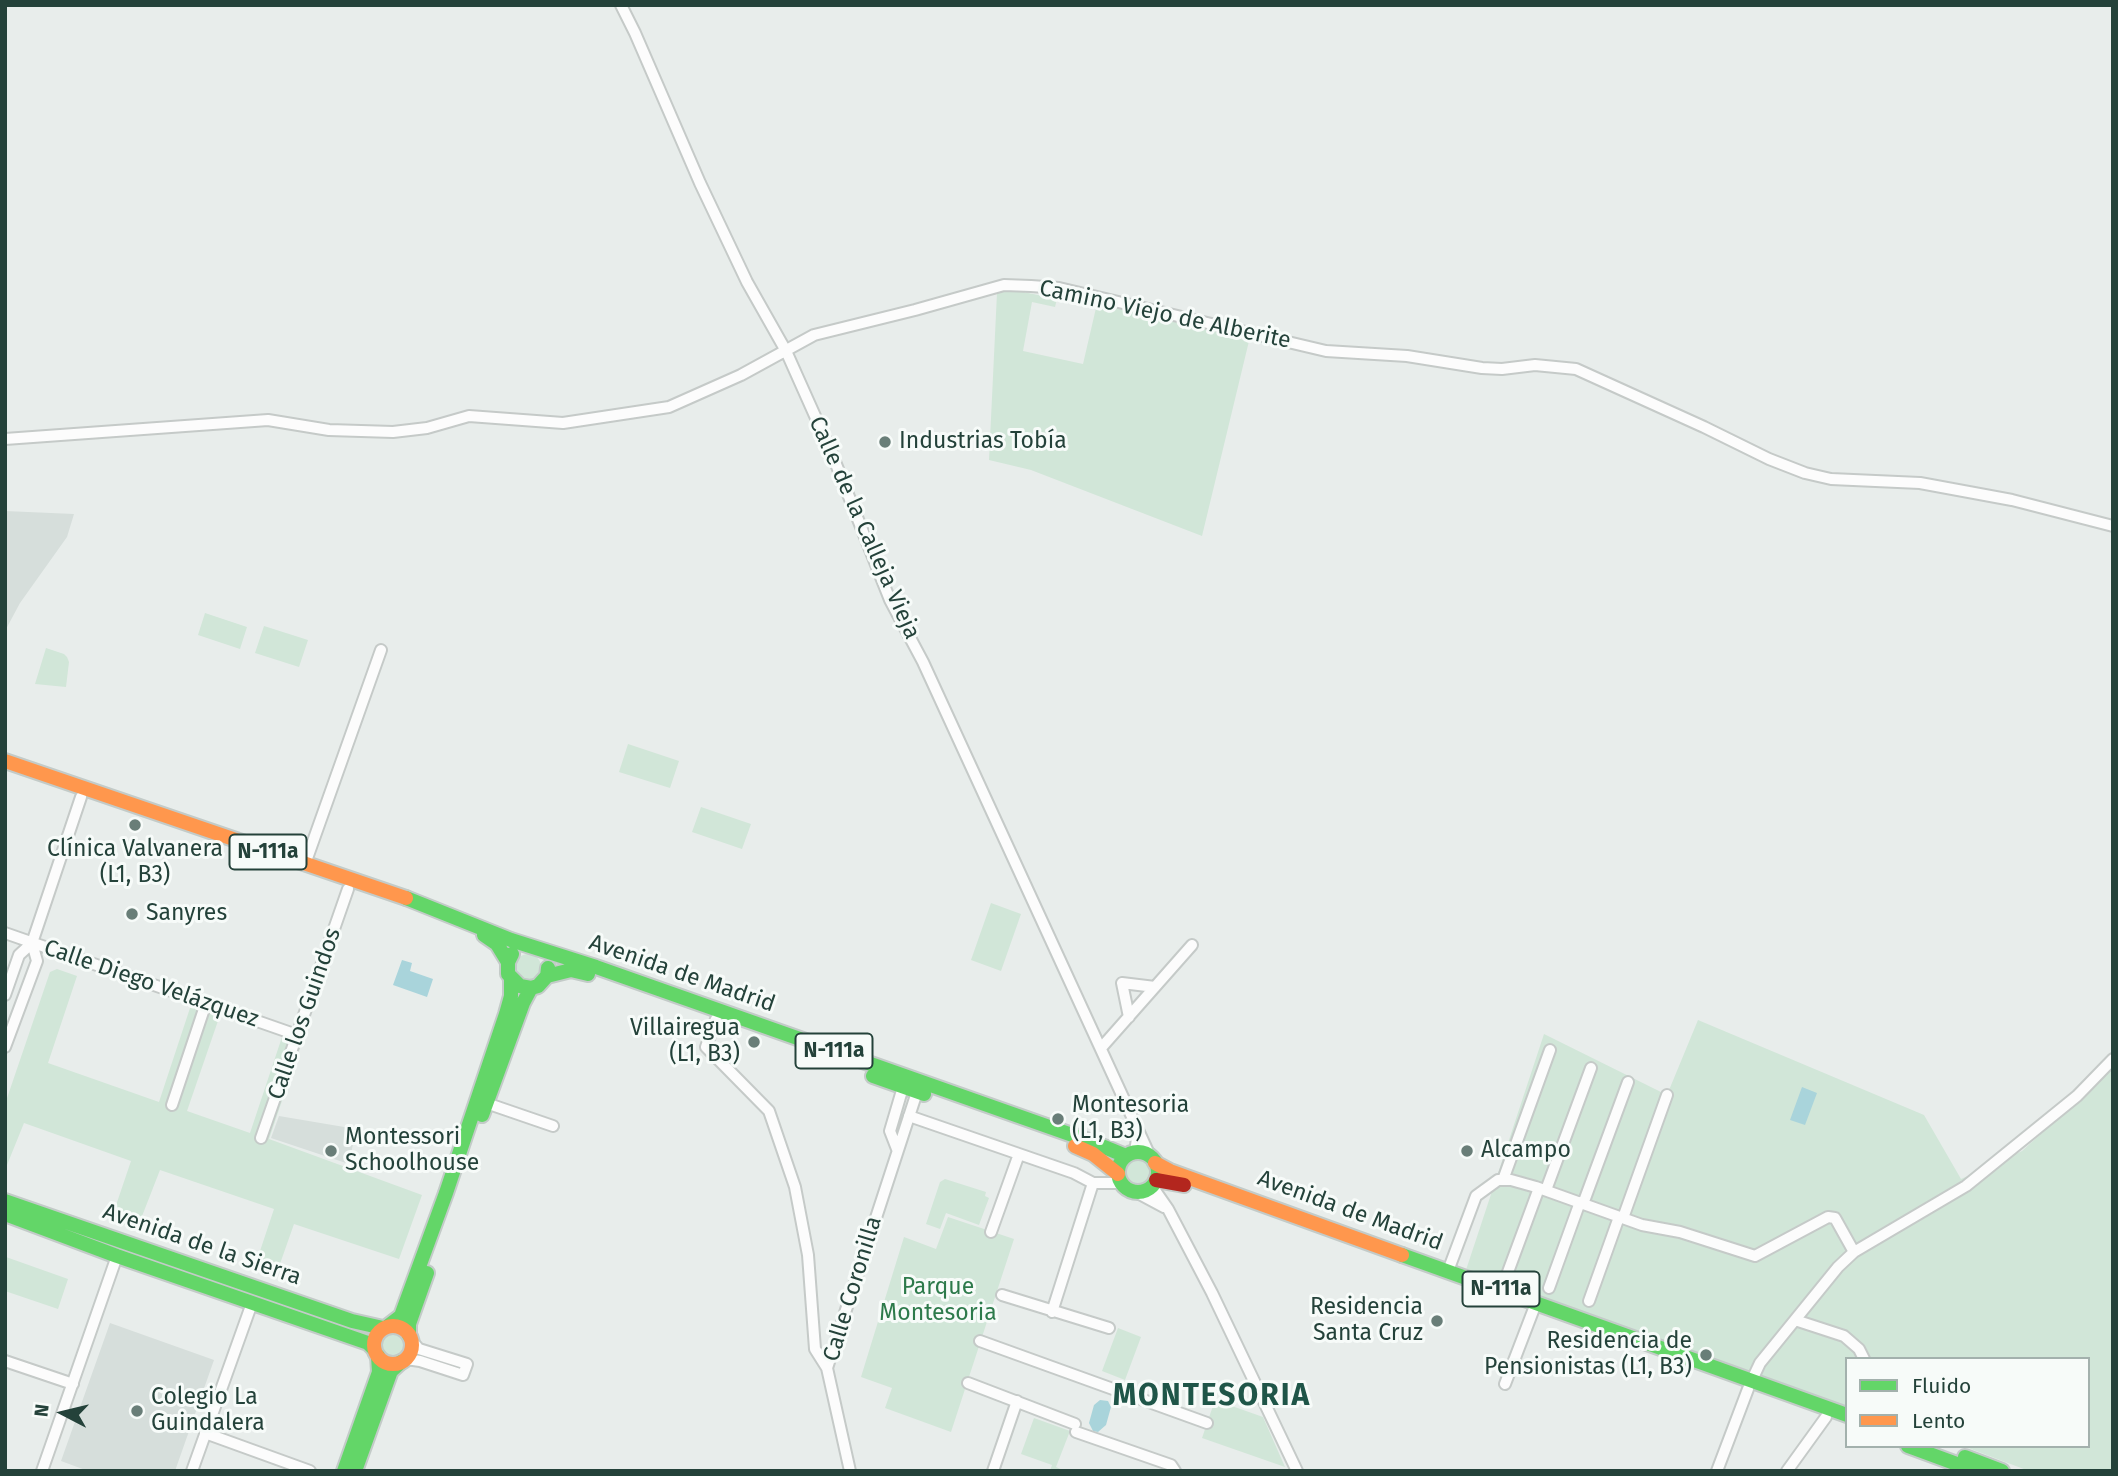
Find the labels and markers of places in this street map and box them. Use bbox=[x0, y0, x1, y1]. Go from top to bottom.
place label: Industrias Tobía bbox=[899, 428, 1067, 456]
marker: Industrias Tobía bbox=[877, 434, 893, 450]
marker: Clínica Valvanera (L1, B3) bbox=[127, 817, 143, 833]
place label: Clínica Valvanera (L1, B3) bbox=[47, 836, 223, 890]
place label: Sanyres bbox=[146, 900, 227, 928]
marker: Sanyres bbox=[124, 906, 140, 922]
place label: Villairegua (L1, B3) bbox=[630, 1015, 740, 1069]
marker: Villairegua (L1, B3) bbox=[746, 1034, 762, 1050]
place label: Montesoria (L1, B3) bbox=[1072, 1092, 1189, 1146]
marker: Montesoria (L1, B3) bbox=[1050, 1111, 1066, 1127]
place label: Montessori Schoolhouse bbox=[345, 1124, 479, 1178]
place label: Alcampo bbox=[1481, 1137, 1571, 1165]
marker: Montessori Schoolhouse bbox=[323, 1143, 339, 1159]
marker: Alcampo bbox=[1459, 1143, 1475, 1159]
place label: Residencia Santa Cruz bbox=[1310, 1294, 1423, 1348]
marker: Residencia Santa Cruz bbox=[1429, 1313, 1445, 1329]
place label: Residencia de Pensionistas (L1, B3) bbox=[1484, 1328, 1692, 1382]
marker: Residencia de Pensionistas (L1, B3) bbox=[1698, 1347, 1714, 1363]
place label: Colegio La Guindalera bbox=[151, 1384, 265, 1438]
marker: Colegio La Guindalera bbox=[129, 1403, 145, 1419]

